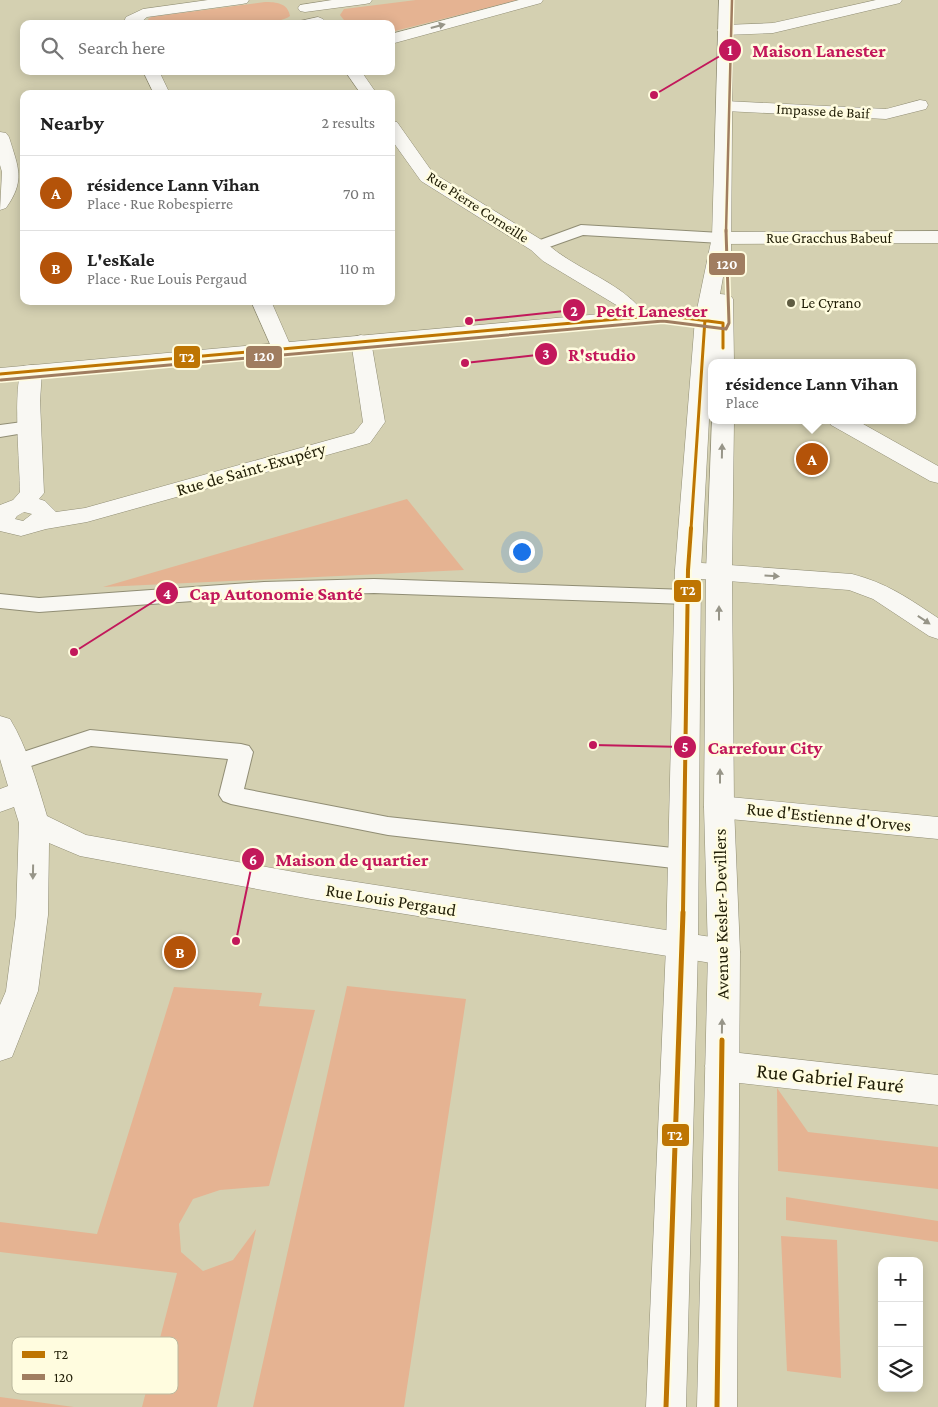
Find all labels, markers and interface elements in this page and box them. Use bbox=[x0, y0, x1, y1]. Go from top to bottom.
search box bbox=[20, 20, 395, 75]
one-way arrow bbox=[431, 22, 446, 30]
callout: Maison Lanester bbox=[717, 33, 896, 67]
icon: search bbox=[38, 34, 66, 62]
text: Search here bbox=[78, 37, 165, 58]
text: Maison Lanester bbox=[752, 40, 886, 61]
text: 1 bbox=[727, 42, 733, 58]
street label: Impasse de Baif bbox=[776, 101, 872, 123]
text: Nearby bbox=[40, 111, 104, 135]
text: 2 results bbox=[322, 114, 375, 131]
street label: Rue Pierre Corneille bbox=[424, 168, 532, 246]
text: résidence Lann Vihan bbox=[87, 174, 260, 195]
text: A bbox=[51, 185, 61, 202]
text: 70 m bbox=[343, 185, 375, 202]
text: Place · Rue Robespierre bbox=[87, 195, 233, 212]
street label: Rue Gracchus Babeuf bbox=[766, 230, 893, 246]
text: L'esKale bbox=[87, 249, 155, 270]
line badge: 120 bbox=[708, 252, 746, 276]
text: 120 bbox=[717, 256, 737, 272]
text: B bbox=[51, 260, 61, 277]
text: 110 m bbox=[339, 260, 375, 277]
text: Place · Rue Louis Pergaud bbox=[87, 270, 247, 287]
callout: Petit Lanester bbox=[561, 293, 718, 327]
place label: Le Cyrano bbox=[801, 295, 861, 312]
marker: Le Cyrano bbox=[785, 297, 797, 309]
text: Petit Lanester bbox=[596, 300, 708, 321]
text: 2 bbox=[570, 303, 578, 319]
callout: R'studio bbox=[533, 337, 646, 371]
text: R'studio bbox=[568, 344, 636, 365]
line badge: T2 bbox=[173, 345, 201, 369]
line badge: 120 bbox=[245, 345, 283, 369]
text: 3 bbox=[542, 346, 550, 362]
text: 120 bbox=[254, 348, 274, 364]
text: T2 bbox=[179, 349, 195, 365]
popup bbox=[708, 359, 916, 424]
text: résidence Lann Vihan bbox=[726, 373, 898, 394]
text: Place bbox=[726, 394, 759, 411]
street label: Rue de Saint-Exupéry bbox=[174, 438, 329, 500]
pin: A bbox=[796, 440, 828, 478]
one-way arrow bbox=[719, 443, 727, 459]
your location bbox=[509, 539, 535, 565]
one-way arrow bbox=[764, 573, 780, 581]
callout: Cap Autonomie Santé bbox=[155, 576, 373, 610]
line badge: T2 bbox=[673, 579, 702, 603]
text: T2 bbox=[680, 582, 696, 598]
text: Cap Autonomie Santé bbox=[189, 583, 363, 604]
text: 4 bbox=[163, 586, 171, 602]
one-way arrow bbox=[715, 605, 723, 621]
one-way arrow bbox=[917, 616, 930, 625]
callout: Carrefour City bbox=[673, 730, 833, 764]
text: Carrefour City bbox=[707, 737, 823, 758]
text: 5 bbox=[681, 739, 689, 755]
one-way arrow bbox=[716, 768, 724, 784]
street label: Rue d'Estienne d'Orves bbox=[746, 798, 912, 836]
street label: Avenue Kesler-Devillers bbox=[710, 828, 732, 1000]
callout: Maison de quartier bbox=[241, 842, 439, 876]
text: Maison de quartier bbox=[276, 849, 429, 870]
text: 6 bbox=[249, 852, 257, 868]
one-way arrow bbox=[29, 864, 37, 880]
street label: Rue Louis Pergaud bbox=[324, 880, 458, 920]
pin: B bbox=[164, 933, 196, 971]
one-way arrow bbox=[719, 1018, 727, 1034]
street label: Rue Gabriel Fauré bbox=[755, 1058, 905, 1098]
line badge: T2 bbox=[661, 1123, 690, 1147]
text: T2 bbox=[667, 1127, 683, 1143]
map controls bbox=[878, 1257, 923, 1392]
button: + bbox=[878, 1257, 923, 1302]
button: − bbox=[878, 1302, 923, 1347]
legend bbox=[12, 1337, 178, 1394]
text: T2 bbox=[54, 1346, 69, 1362]
button: layers bbox=[878, 1347, 923, 1392]
text: 120 bbox=[54, 1369, 73, 1385]

